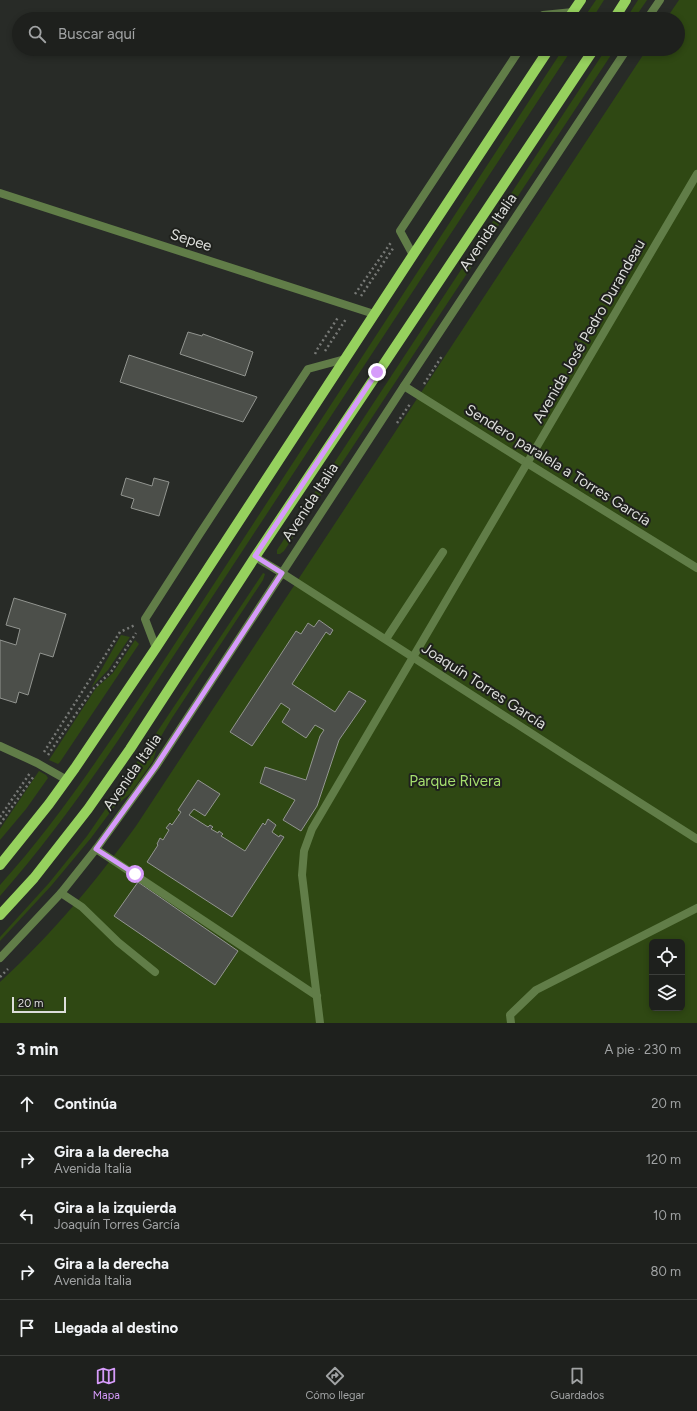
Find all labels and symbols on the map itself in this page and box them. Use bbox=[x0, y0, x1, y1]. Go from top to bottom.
street label: Avenida Italia bbox=[455, 190, 521, 274]
street label: Sepee bbox=[168, 225, 214, 255]
street label: Avenida José Pedro Durandeau bbox=[529, 236, 649, 426]
route end bbox=[368, 363, 386, 381]
street label: Sendero paralela a Torres García bbox=[462, 400, 654, 530]
street label: Avenida Italia bbox=[278, 460, 342, 544]
street label: Joaquín Torres García bbox=[418, 639, 550, 733]
street label: Avenida Italia bbox=[99, 730, 165, 814]
park label: Parque Rivera bbox=[409, 772, 501, 790]
route start bbox=[126, 865, 144, 883]
scale bar bbox=[12, 995, 66, 1014]

